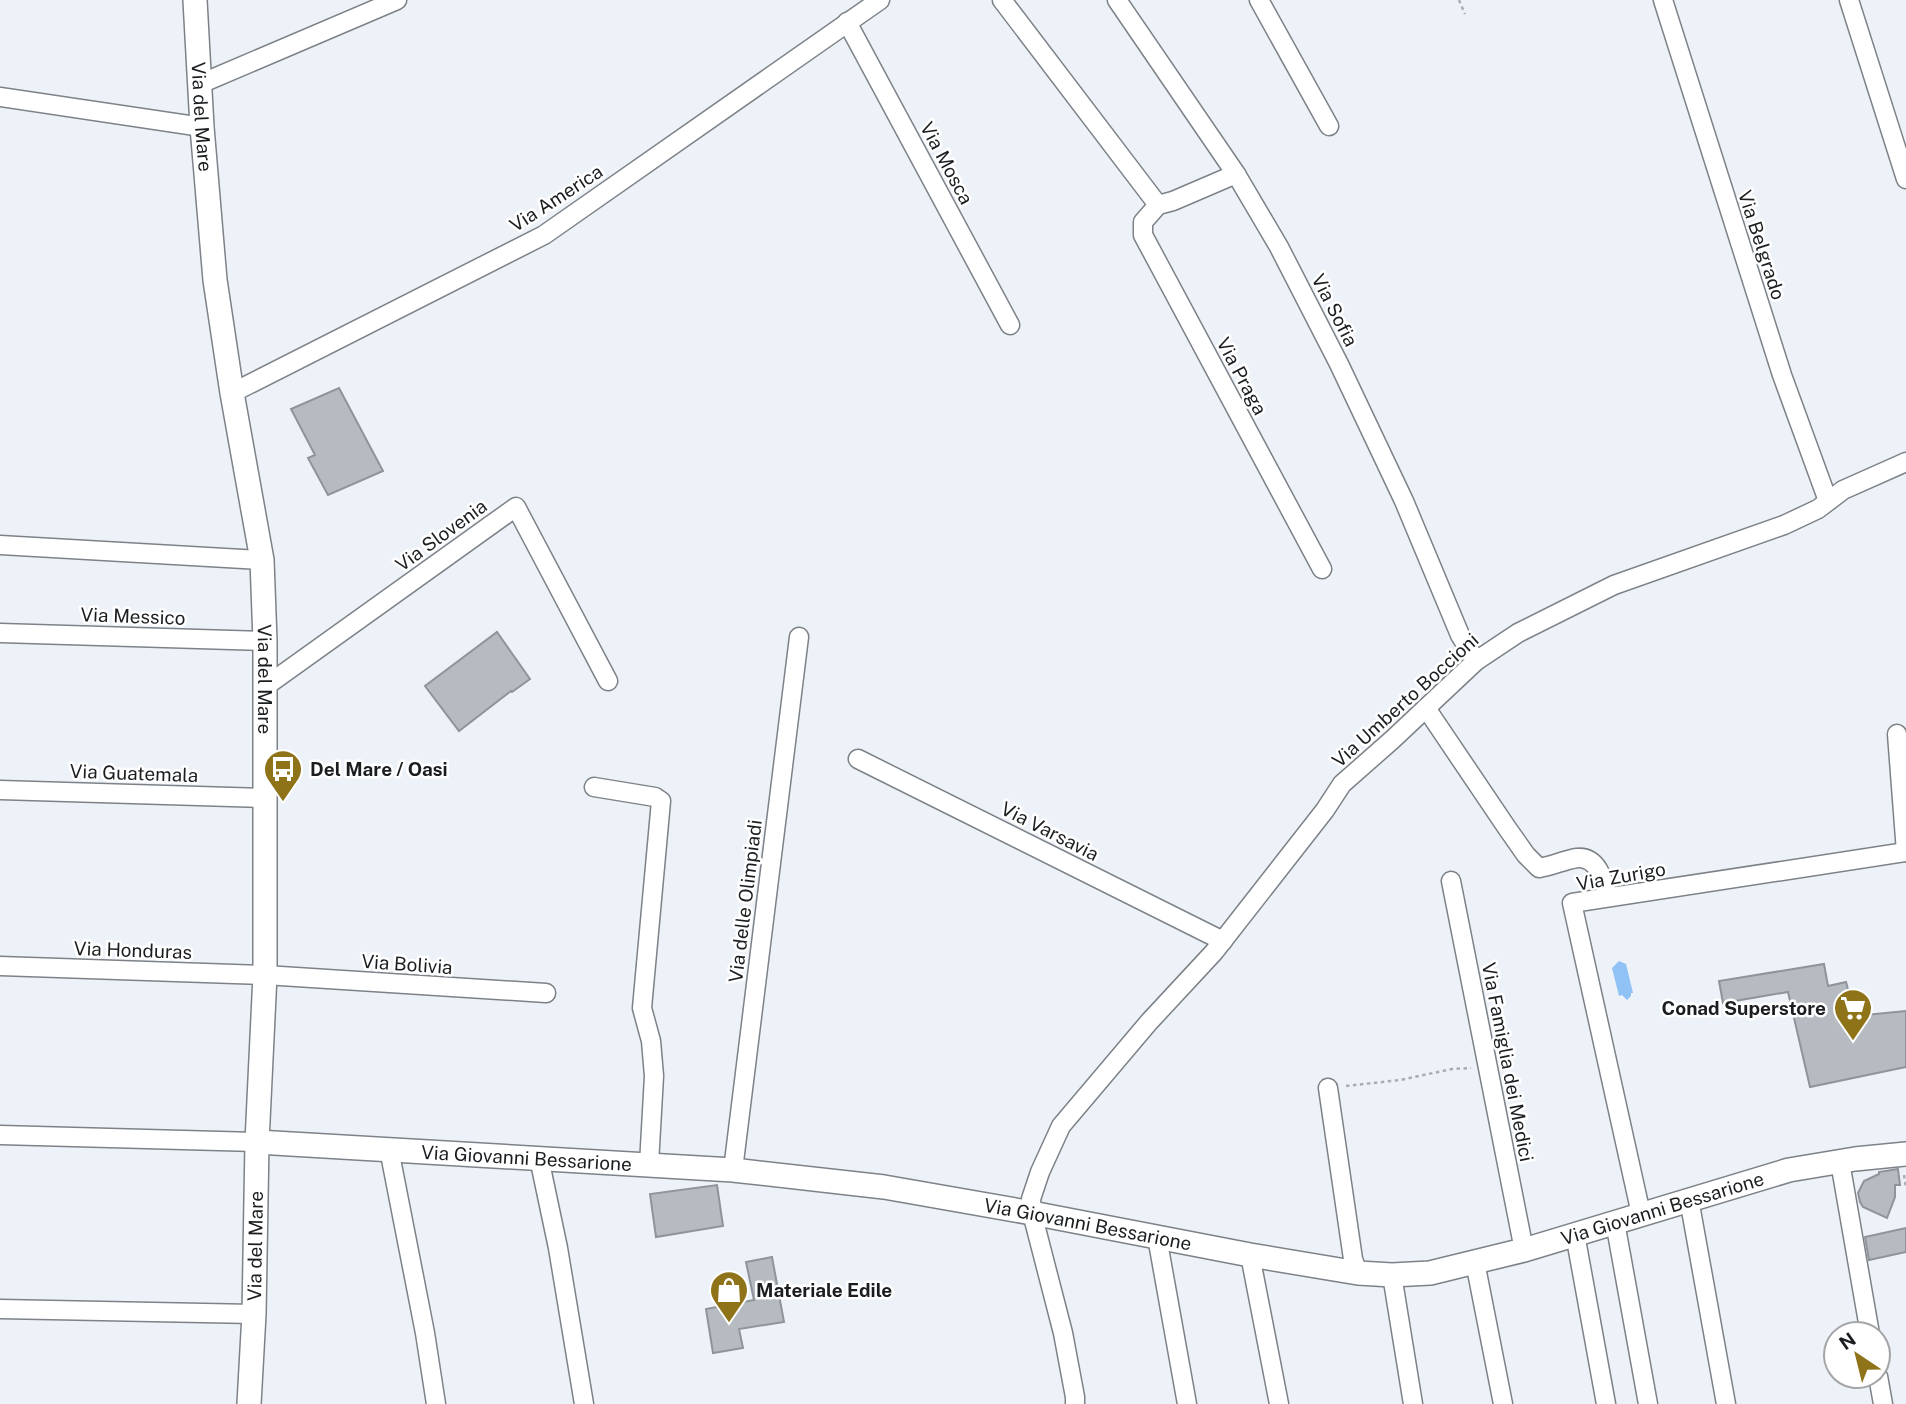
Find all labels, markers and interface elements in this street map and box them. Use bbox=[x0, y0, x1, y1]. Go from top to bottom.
street label: Via del Mare bbox=[187, 61, 217, 173]
street label: Via Mosca bbox=[916, 118, 978, 208]
street label: Via America bbox=[506, 160, 606, 236]
street label: Via Belgrado bbox=[1734, 188, 1790, 302]
street label: Via Sofia bbox=[1307, 270, 1363, 350]
street label: Via Praga bbox=[1212, 334, 1272, 418]
street label: Via Slovenia bbox=[391, 495, 491, 575]
street label: Via Messico bbox=[80, 603, 186, 629]
street label: Via del Mare bbox=[253, 624, 276, 734]
street label: Via Umberto Boccioni bbox=[1327, 629, 1483, 771]
bus stop icon: Del Mare / Oasi bbox=[262, 748, 304, 803]
place label: Del Mare / Oasi bbox=[310, 758, 448, 780]
street label: Via Guatemala bbox=[69, 760, 199, 786]
street label: Via Varsavia bbox=[998, 797, 1102, 865]
street label: Via delle Olimpiadi bbox=[724, 818, 766, 984]
street label: Via Zurigo bbox=[1575, 857, 1667, 895]
street label: Via Honduras bbox=[73, 937, 193, 963]
street label: Via Bolivia bbox=[361, 950, 453, 978]
street label: Via Famiglia dei Medici bbox=[1478, 961, 1538, 1163]
supermarket icon: Conad Superstore bbox=[1832, 987, 1874, 1042]
place label: Conad Superstore bbox=[1662, 997, 1826, 1019]
street label: Via Giovanni Bessarione bbox=[421, 1141, 632, 1175]
street label: Via Giovanni Bessarione bbox=[1558, 1167, 1767, 1249]
street label: Via del Mare bbox=[243, 1191, 267, 1301]
street label: Via Giovanni Bessarione bbox=[982, 1194, 1194, 1255]
shop icon: Materiale Edile bbox=[708, 1269, 750, 1324]
place label: Materiale Edile bbox=[756, 1279, 892, 1301]
north arrow bbox=[1822, 1320, 1892, 1390]
text: N bbox=[1835, 1328, 1860, 1354]

